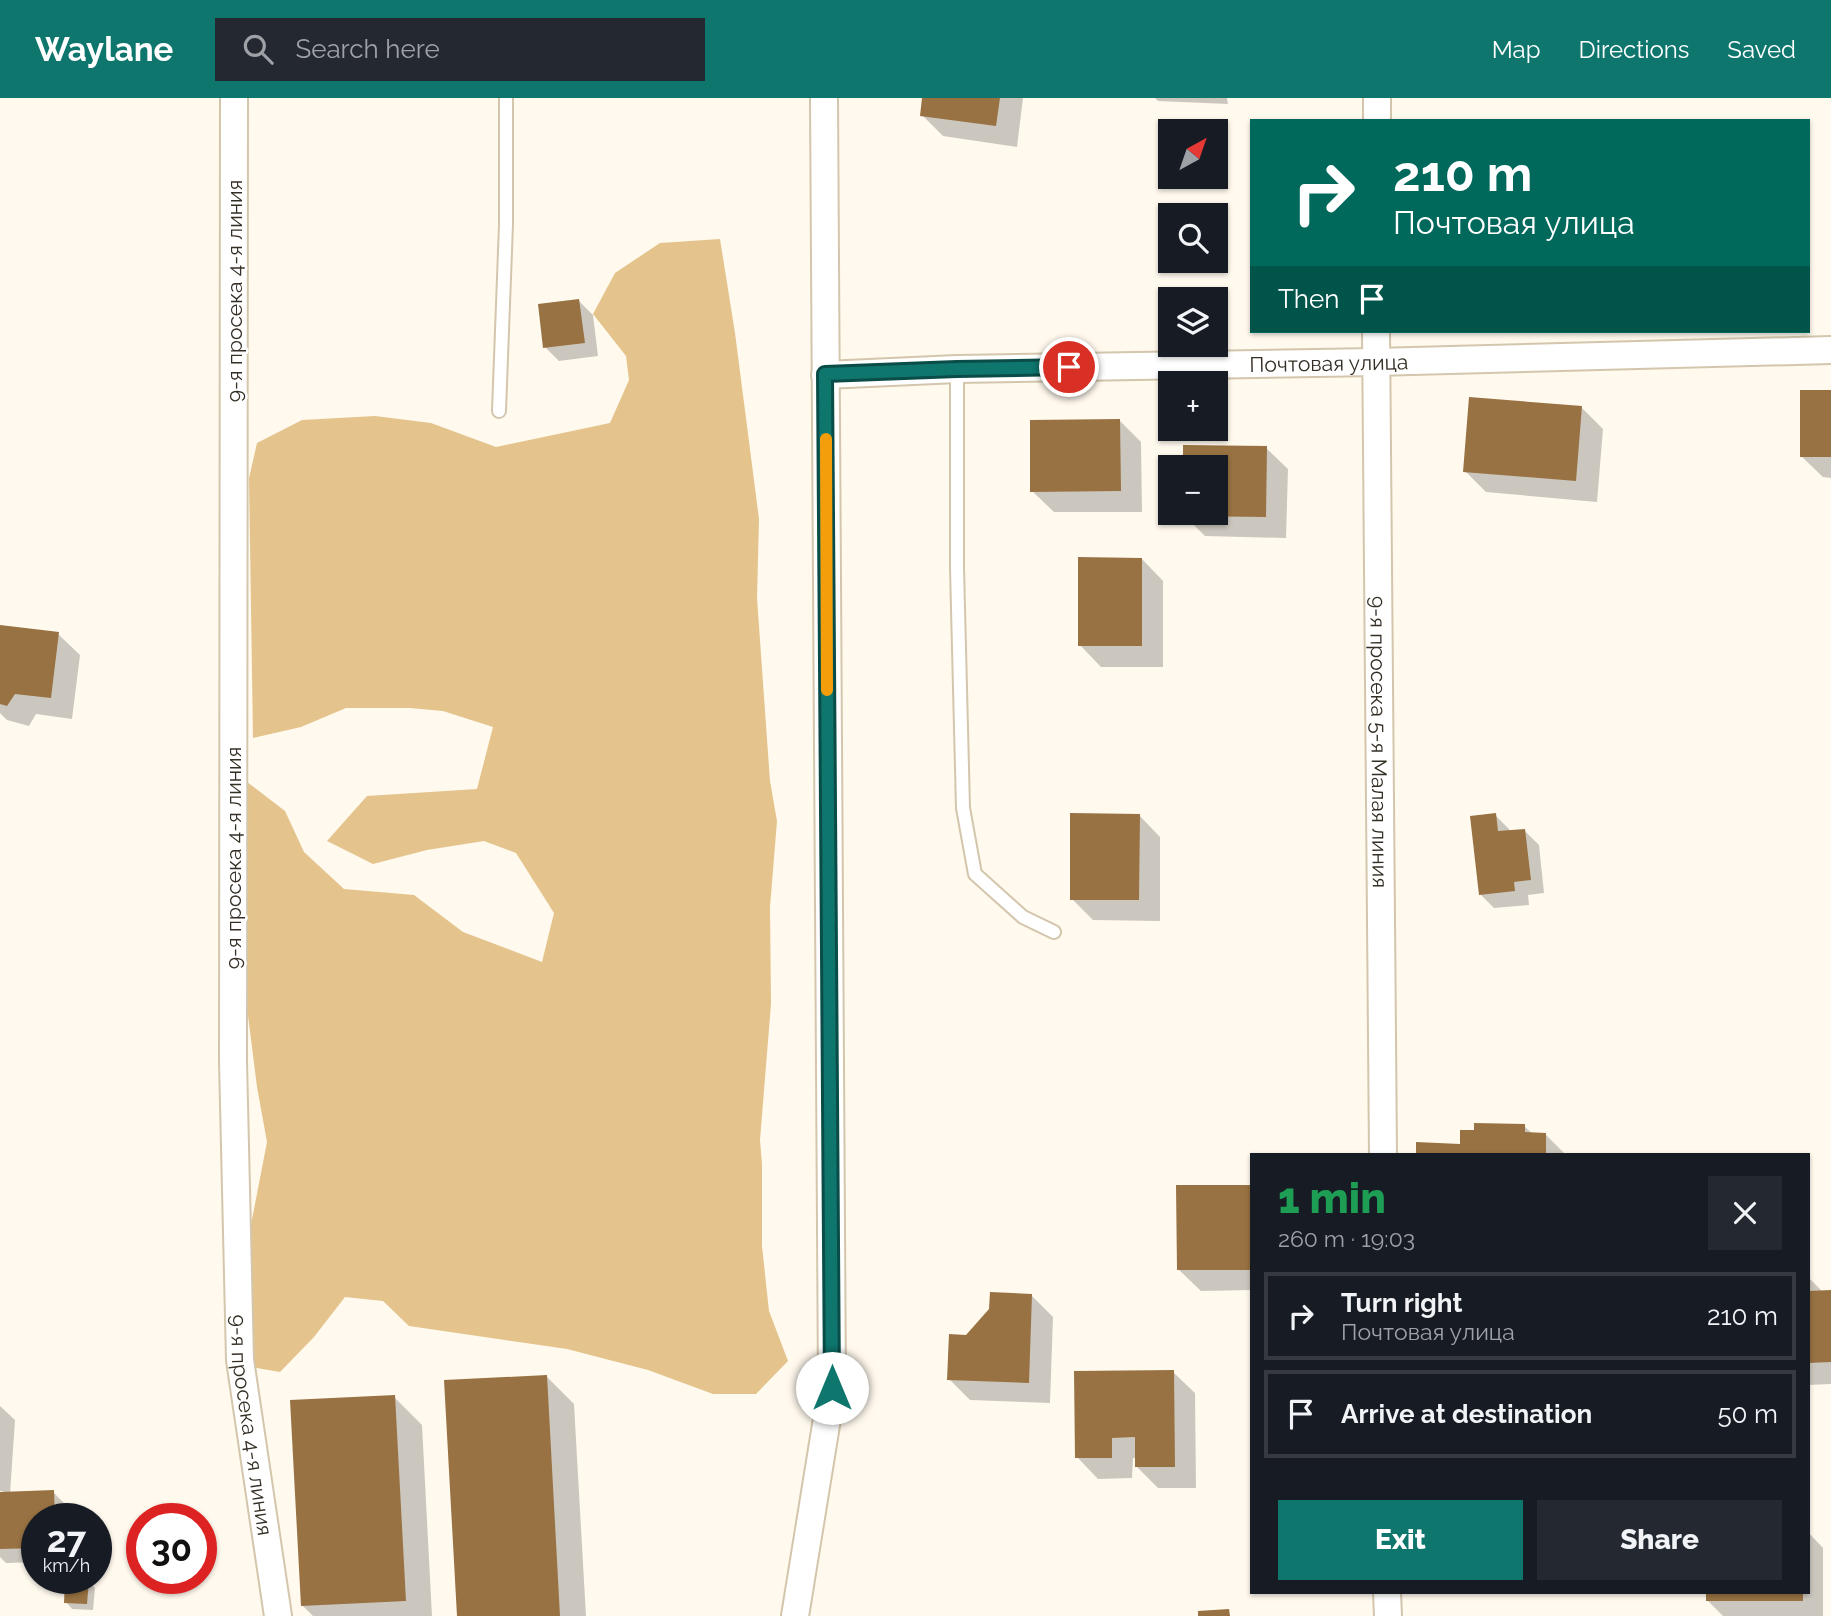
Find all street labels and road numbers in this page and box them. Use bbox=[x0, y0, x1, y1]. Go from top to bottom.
street label: 9-я просека 4-я линия bbox=[222, 180, 247, 402]
street label: Почтовая улица bbox=[1249, 349, 1408, 377]
street label: 9-я просека 5-я Малая линия bbox=[1366, 596, 1393, 888]
street label: 9-я просека 4-я линия bbox=[221, 747, 246, 969]
street label: 9-я просека 4-я линия bbox=[226, 1314, 278, 1537]

